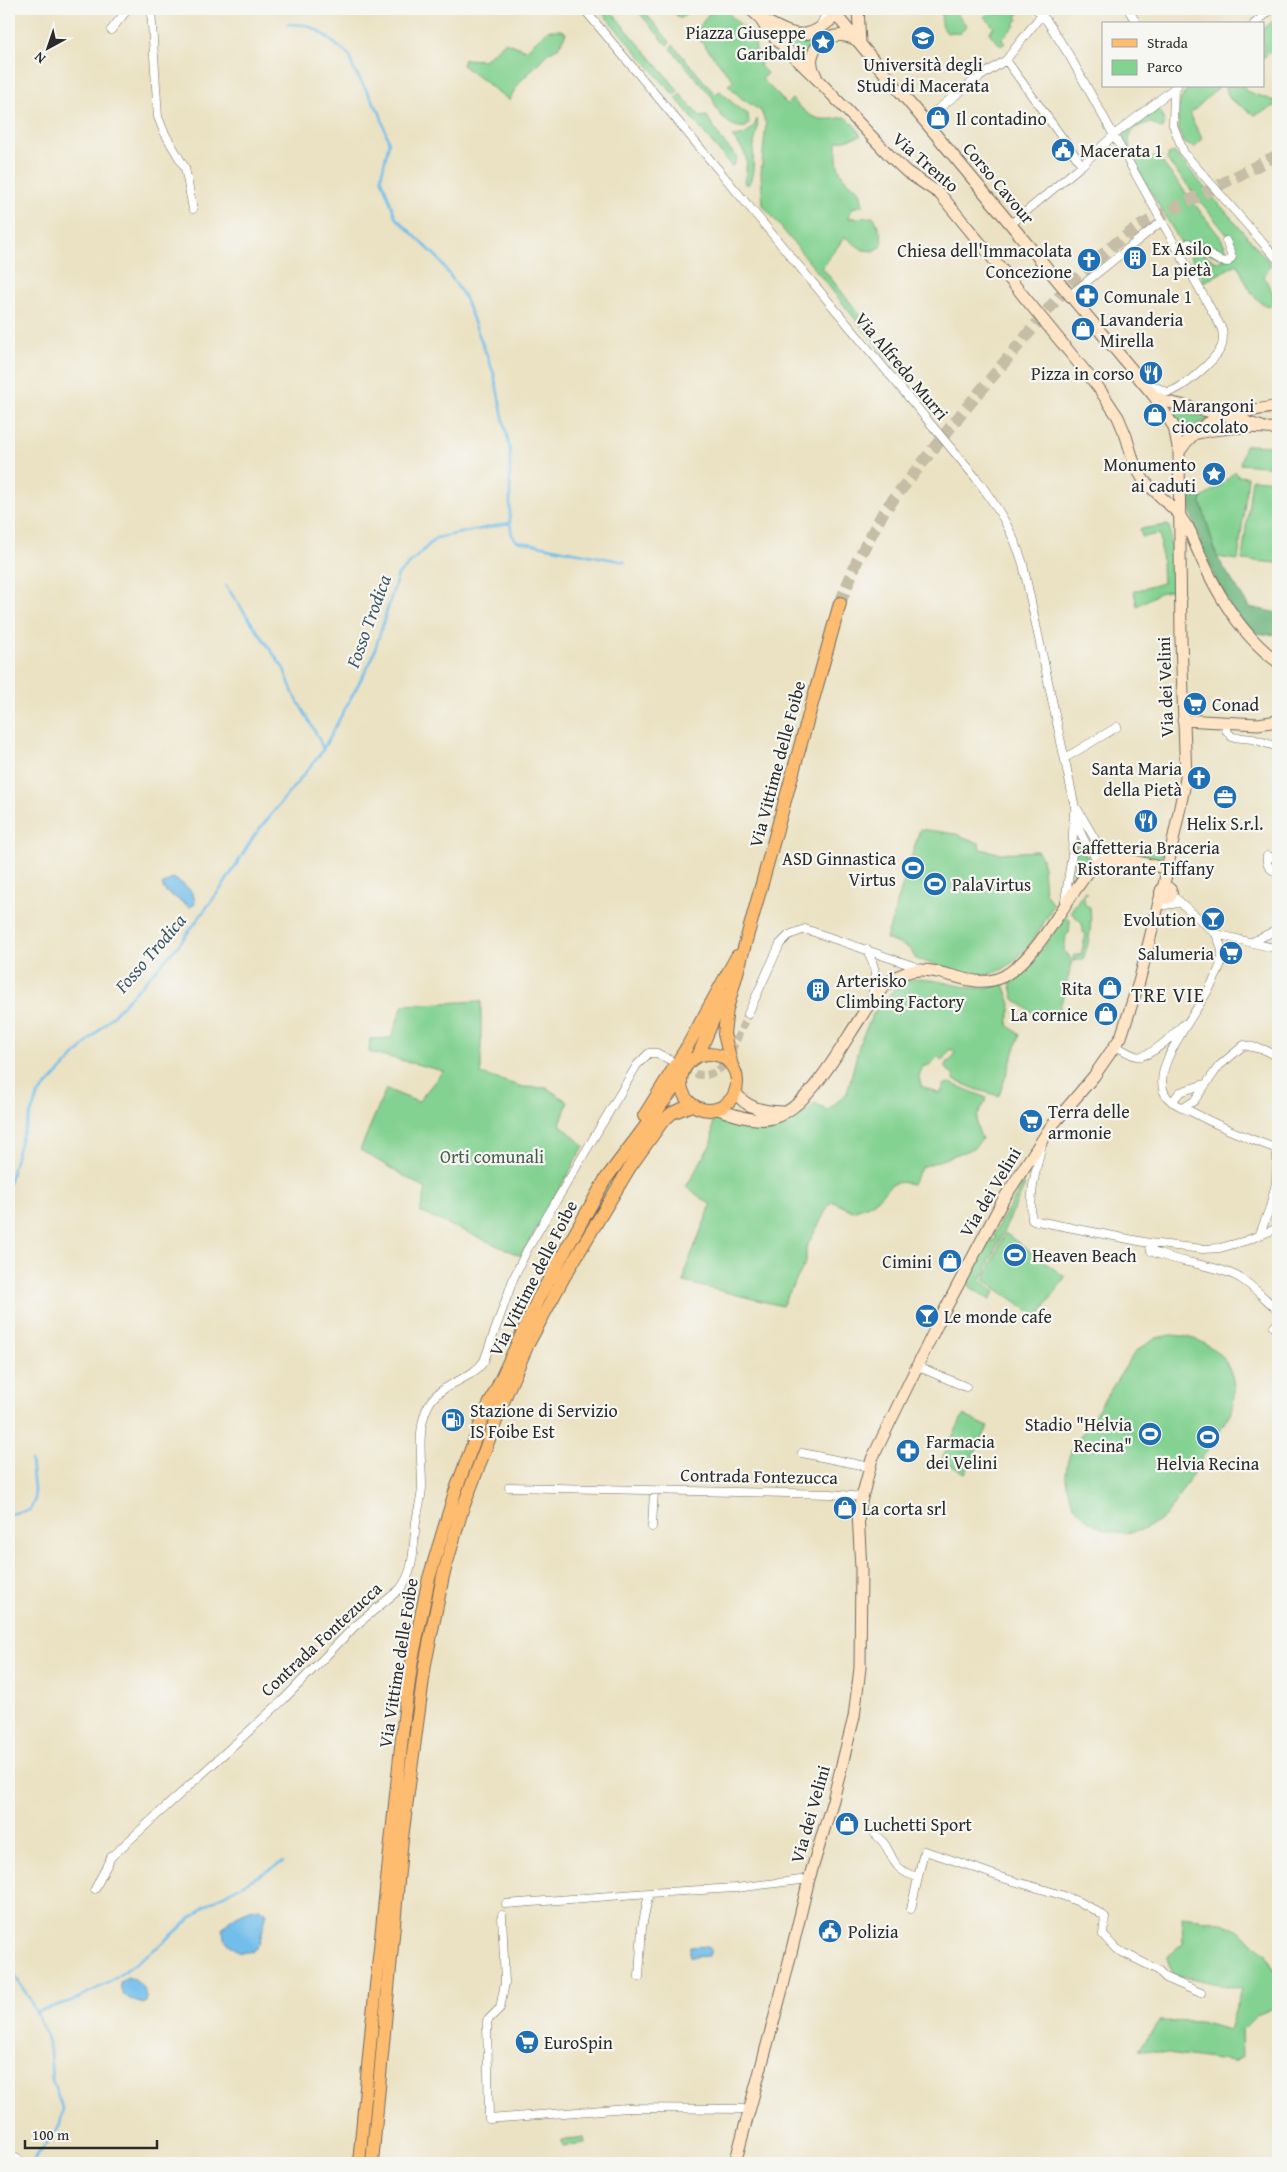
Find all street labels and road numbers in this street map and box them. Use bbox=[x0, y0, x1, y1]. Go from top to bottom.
street label: Via Trento bbox=[887, 125, 965, 199]
street label: Corso Cavour bbox=[957, 136, 1042, 230]
street label: Via Alfredo Murri bbox=[849, 306, 955, 426]
street label: Via dei Velini bbox=[1150, 636, 1180, 738]
street label: Via Vittime delle Foibe bbox=[742, 678, 812, 850]
street label: Via dei Velini bbox=[952, 1142, 1028, 1242]
street label: Via Vittime delle Foibe bbox=[482, 1195, 584, 1361]
street label: Contrada Fontezucca bbox=[680, 1461, 838, 1491]
street label: Contrada Fontezucca bbox=[254, 1575, 388, 1703]
street label: Via Vittime delle Foibe bbox=[371, 1576, 425, 1750]
street label: Via dei Velini bbox=[783, 1762, 837, 1866]

